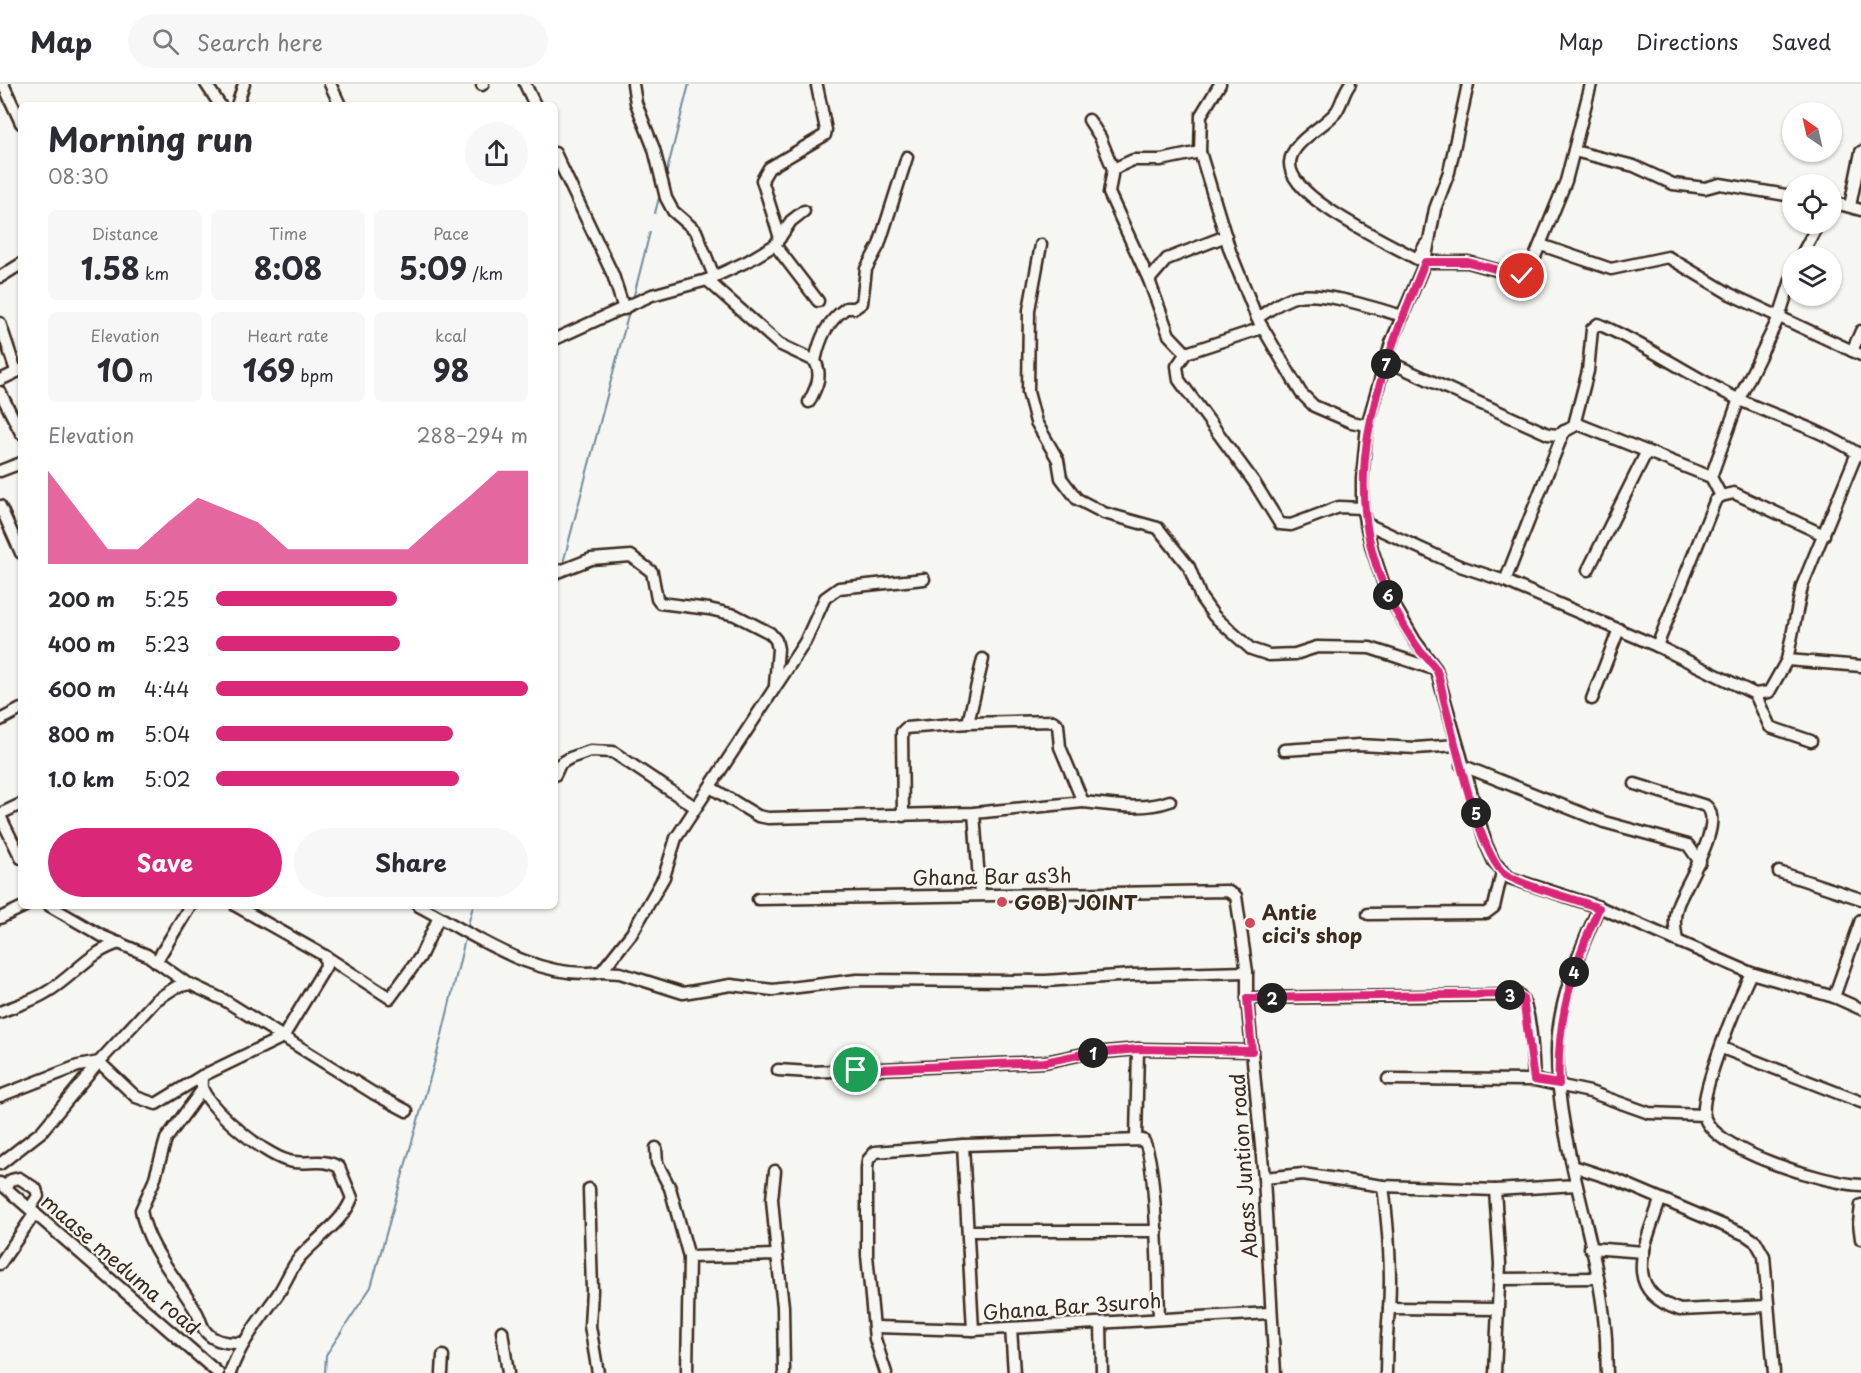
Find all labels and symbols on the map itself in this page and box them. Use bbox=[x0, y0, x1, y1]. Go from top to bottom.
north arrow bbox=[1782, 102, 1842, 162]
pin bbox=[1496, 250, 1547, 301]
pin: 7 bbox=[1371, 349, 1401, 379]
pin: 6 bbox=[1373, 580, 1403, 610]
pin: 5 bbox=[1461, 798, 1491, 828]
street label: Ghana Bar as3h bbox=[912, 860, 1072, 892]
place label: GOB) JOINT bbox=[1014, 887, 1138, 917]
marker: GOB) JOINT bbox=[995, 895, 1009, 909]
place label: Antie cici's shop bbox=[1262, 897, 1362, 950]
marker: Antie cici's shop bbox=[1243, 916, 1257, 930]
pin: 4 bbox=[1559, 957, 1589, 987]
pin: 3 bbox=[1495, 980, 1525, 1010]
pin: 2 bbox=[1257, 983, 1287, 1013]
pin: 1 bbox=[1078, 1038, 1108, 1068]
pin bbox=[830, 1044, 881, 1095]
street label: Abass Juntion road bbox=[1222, 1072, 1264, 1260]
street label: maase meduma road bbox=[35, 1186, 207, 1342]
street label: Ghana Bar 3suroh bbox=[982, 1285, 1162, 1327]

